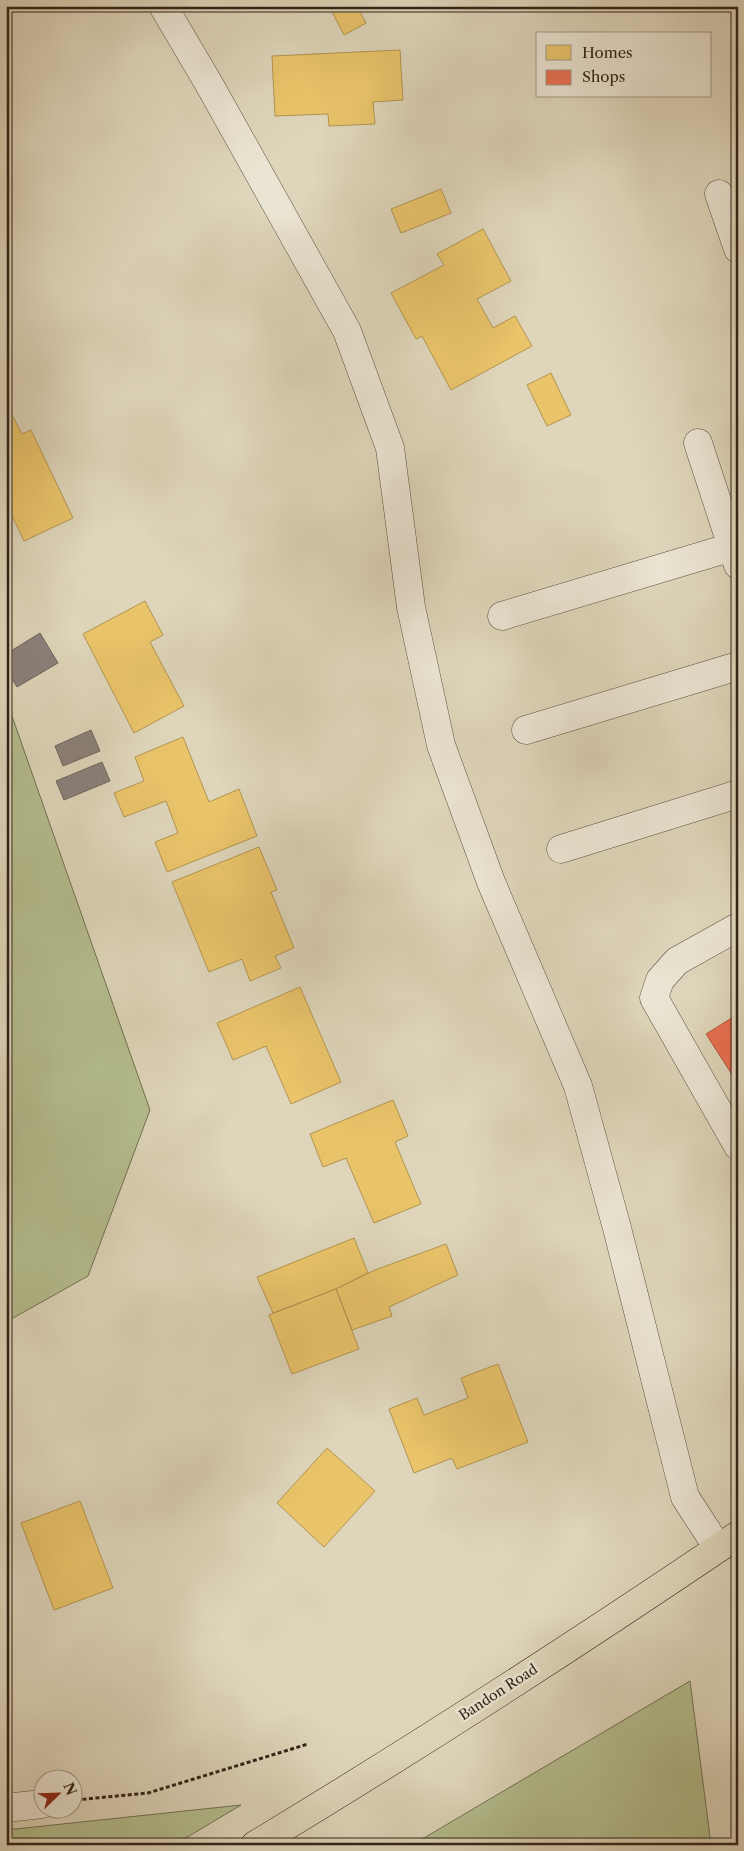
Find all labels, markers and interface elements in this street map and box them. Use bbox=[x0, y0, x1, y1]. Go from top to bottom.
legend bbox=[536, 32, 712, 98]
text: Homes bbox=[582, 43, 633, 62]
text: Shops bbox=[582, 67, 625, 86]
street label: Bandon Road bbox=[455, 1660, 541, 1724]
north arrow bbox=[32, 1768, 82, 1818]
text: N bbox=[59, 1780, 81, 1798]

